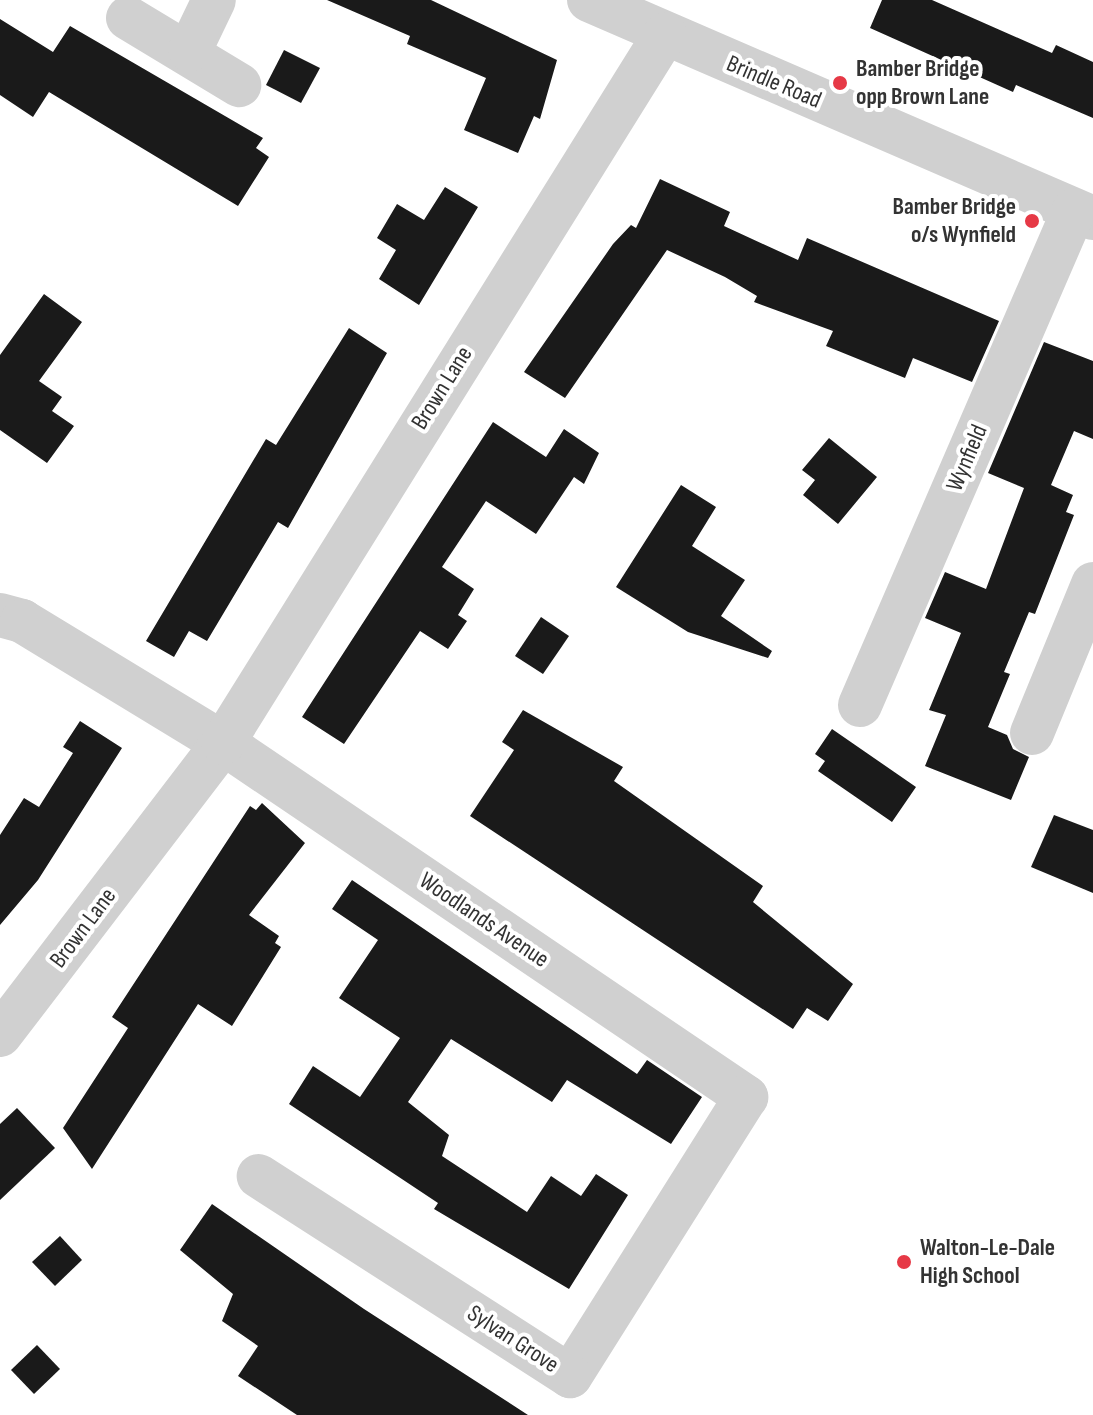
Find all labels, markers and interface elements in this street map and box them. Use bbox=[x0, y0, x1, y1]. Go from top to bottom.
street label: Brindle Road bbox=[722, 49, 826, 115]
place label: Bamber Bridge opp Brown Lane bbox=[856, 55, 989, 111]
marker: Bamber Bridge opp Brown Lane bbox=[831, 74, 849, 92]
place label: Bamber Bridge o/s Wynfield bbox=[893, 193, 1016, 249]
marker: Bamber Bridge o/s Wynfield bbox=[1023, 212, 1041, 230]
street label: Brown Lane bbox=[405, 341, 479, 435]
street label: Wynfield bbox=[940, 420, 994, 496]
street label: Woodlands Avenue bbox=[414, 866, 554, 974]
street label: Brown Lane bbox=[44, 882, 122, 974]
place label: Walton-Le-Dale High School bbox=[920, 1234, 1055, 1290]
marker: Walton-Le-Dale High School bbox=[895, 1253, 913, 1271]
street label: Sylvan Grove bbox=[462, 1299, 564, 1379]

